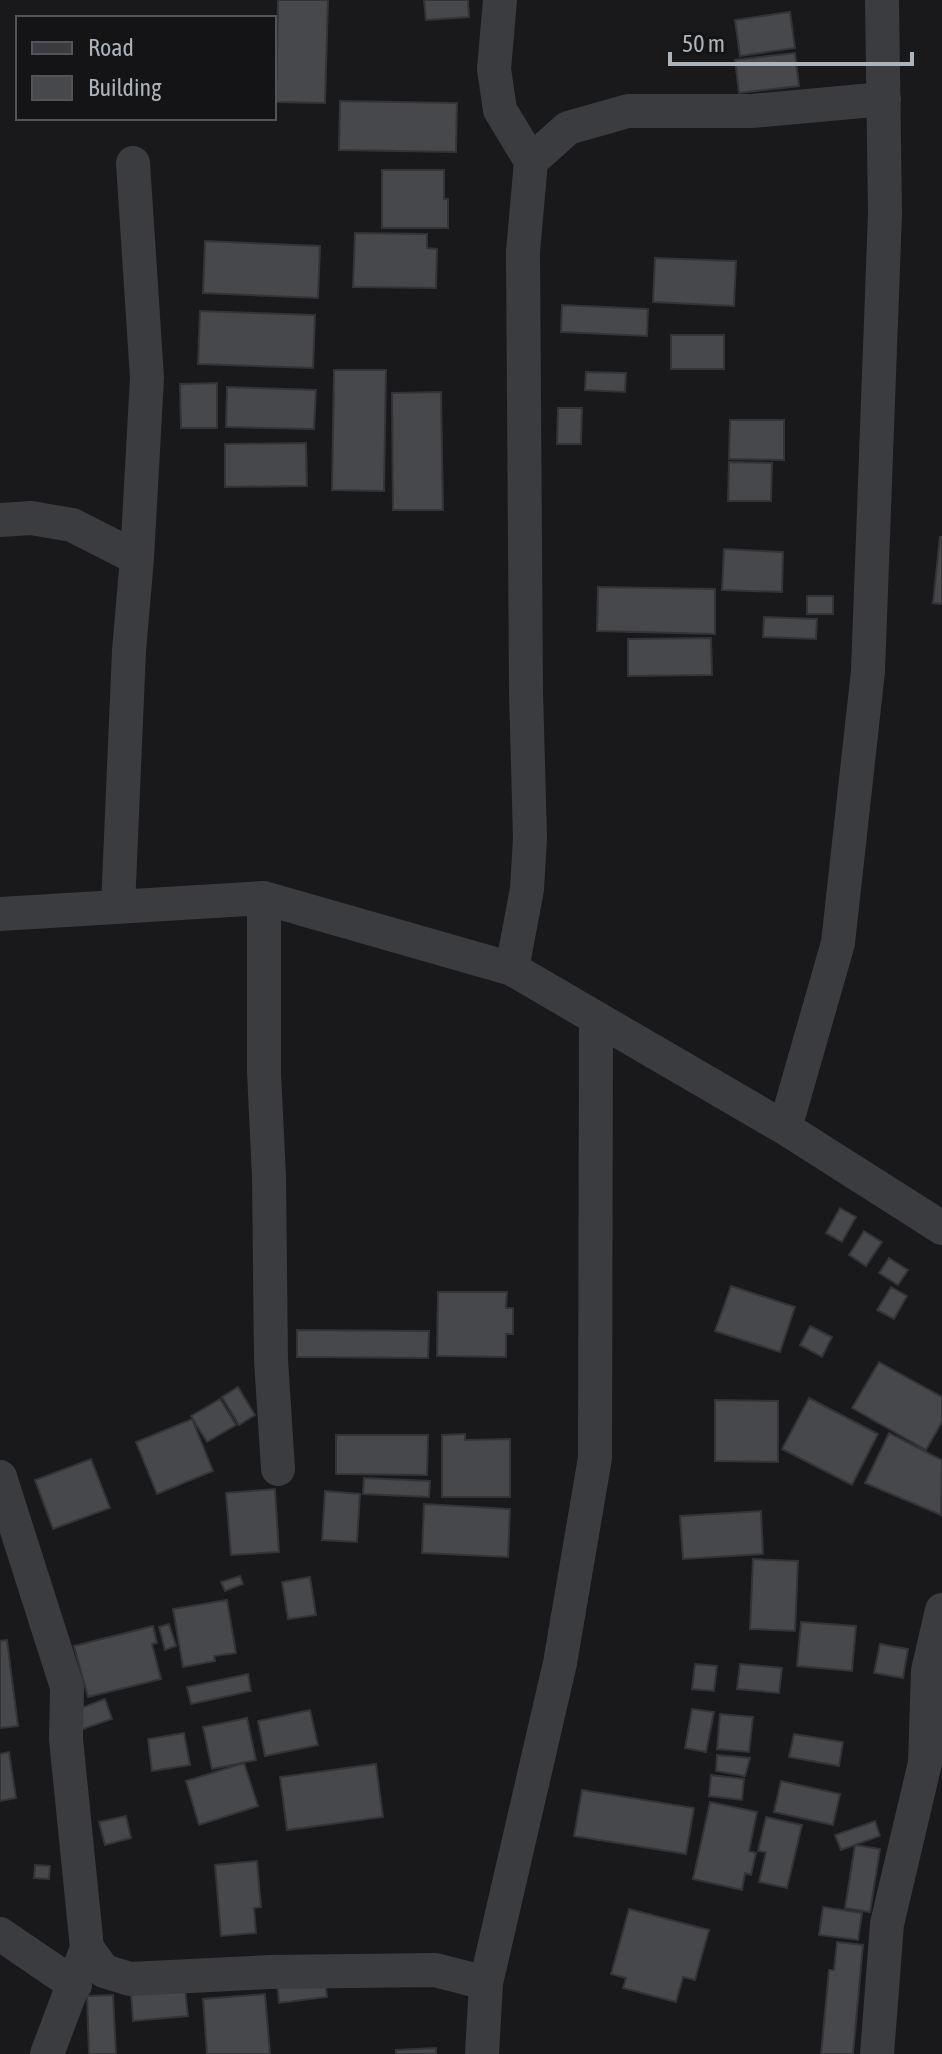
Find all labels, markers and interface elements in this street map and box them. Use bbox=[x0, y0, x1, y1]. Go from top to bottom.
legend bbox=[16, 16, 276, 120]
scale bar bbox=[670, 16, 912, 66]
text: 50 m bbox=[682, 30, 725, 57]
text: Road bbox=[88, 34, 134, 61]
text: Building bbox=[88, 74, 162, 101]

